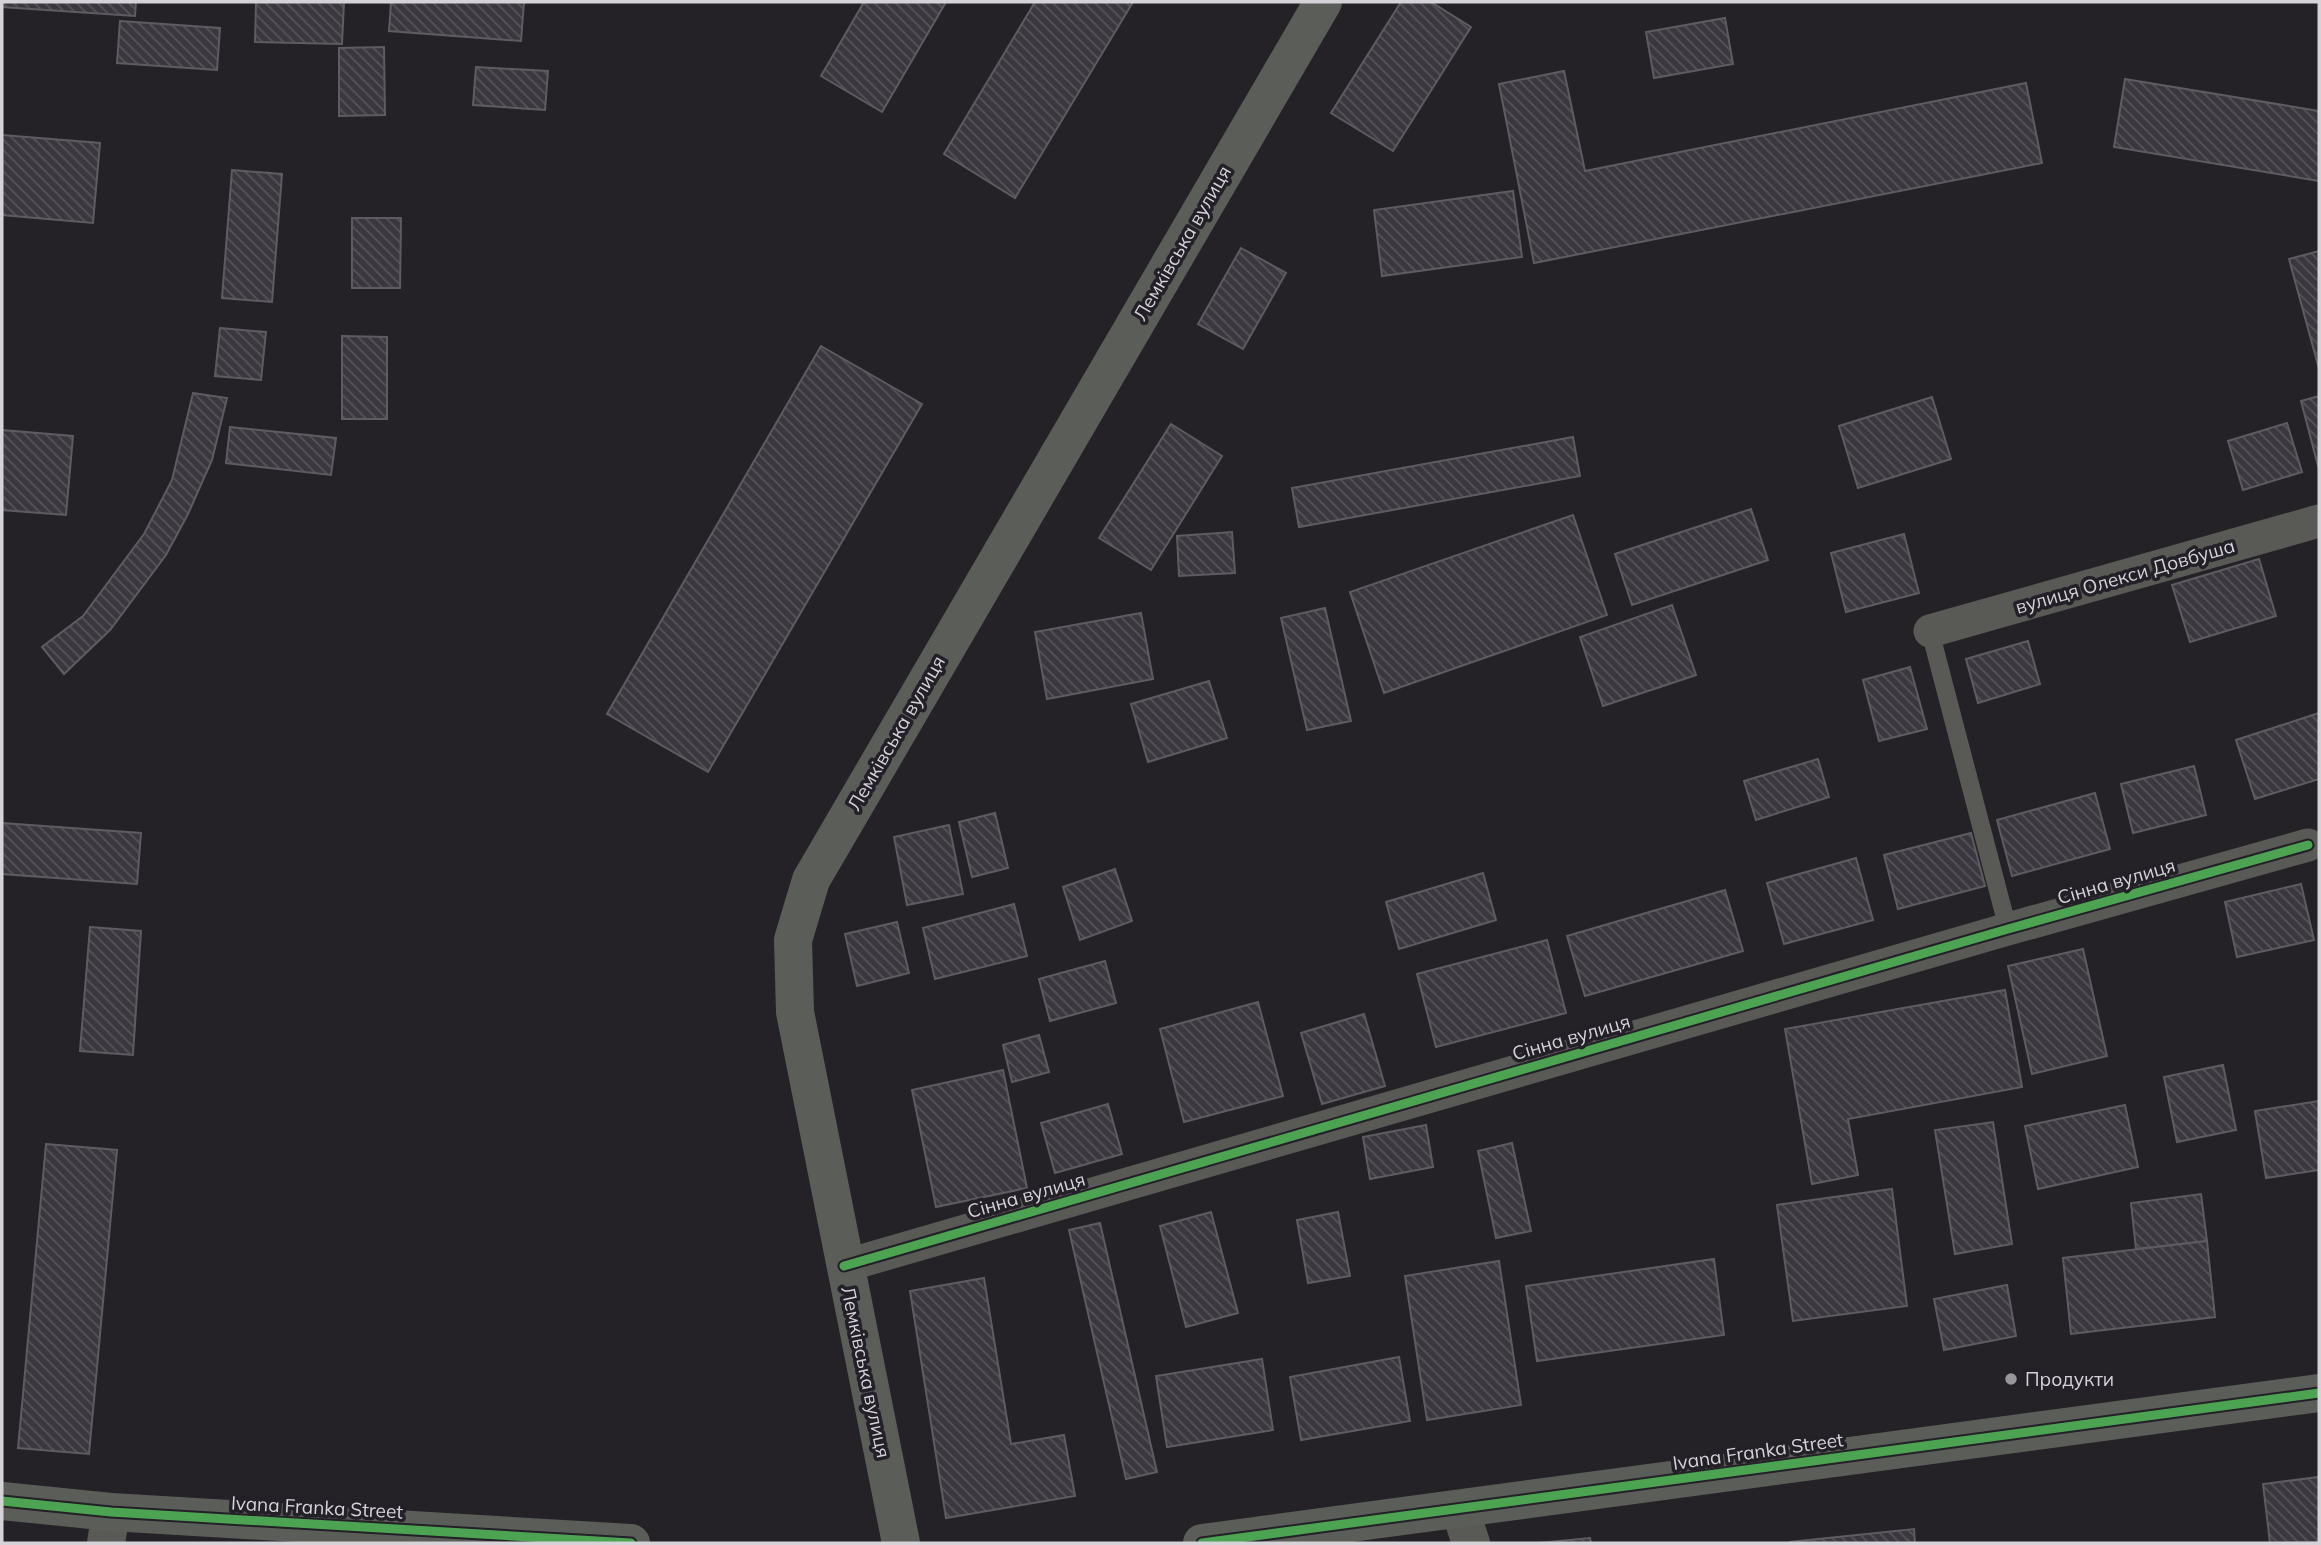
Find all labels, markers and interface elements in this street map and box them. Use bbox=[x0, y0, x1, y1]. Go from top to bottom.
street label: Лемківська вулиця bbox=[1128, 161, 1236, 325]
street label: вулиця Олекси Довбуша bbox=[2012, 533, 2238, 619]
street label: Лемківська вулиця bbox=[842, 651, 950, 815]
street label: Сінна вулиця bbox=[2054, 853, 2178, 909]
street label: Сінна вулиця bbox=[1509, 1009, 1633, 1065]
street label: Сінна вулиця bbox=[964, 1167, 1088, 1223]
street label: Лемківська вулиця bbox=[836, 1284, 896, 1460]
place label: Продукти bbox=[2025, 1367, 2114, 1391]
marker: Продукти bbox=[2003, 1371, 2019, 1387]
street label: Ivana Franka Street bbox=[1671, 1427, 1845, 1475]
street label: Ivana Franka Street bbox=[230, 1491, 404, 1524]

